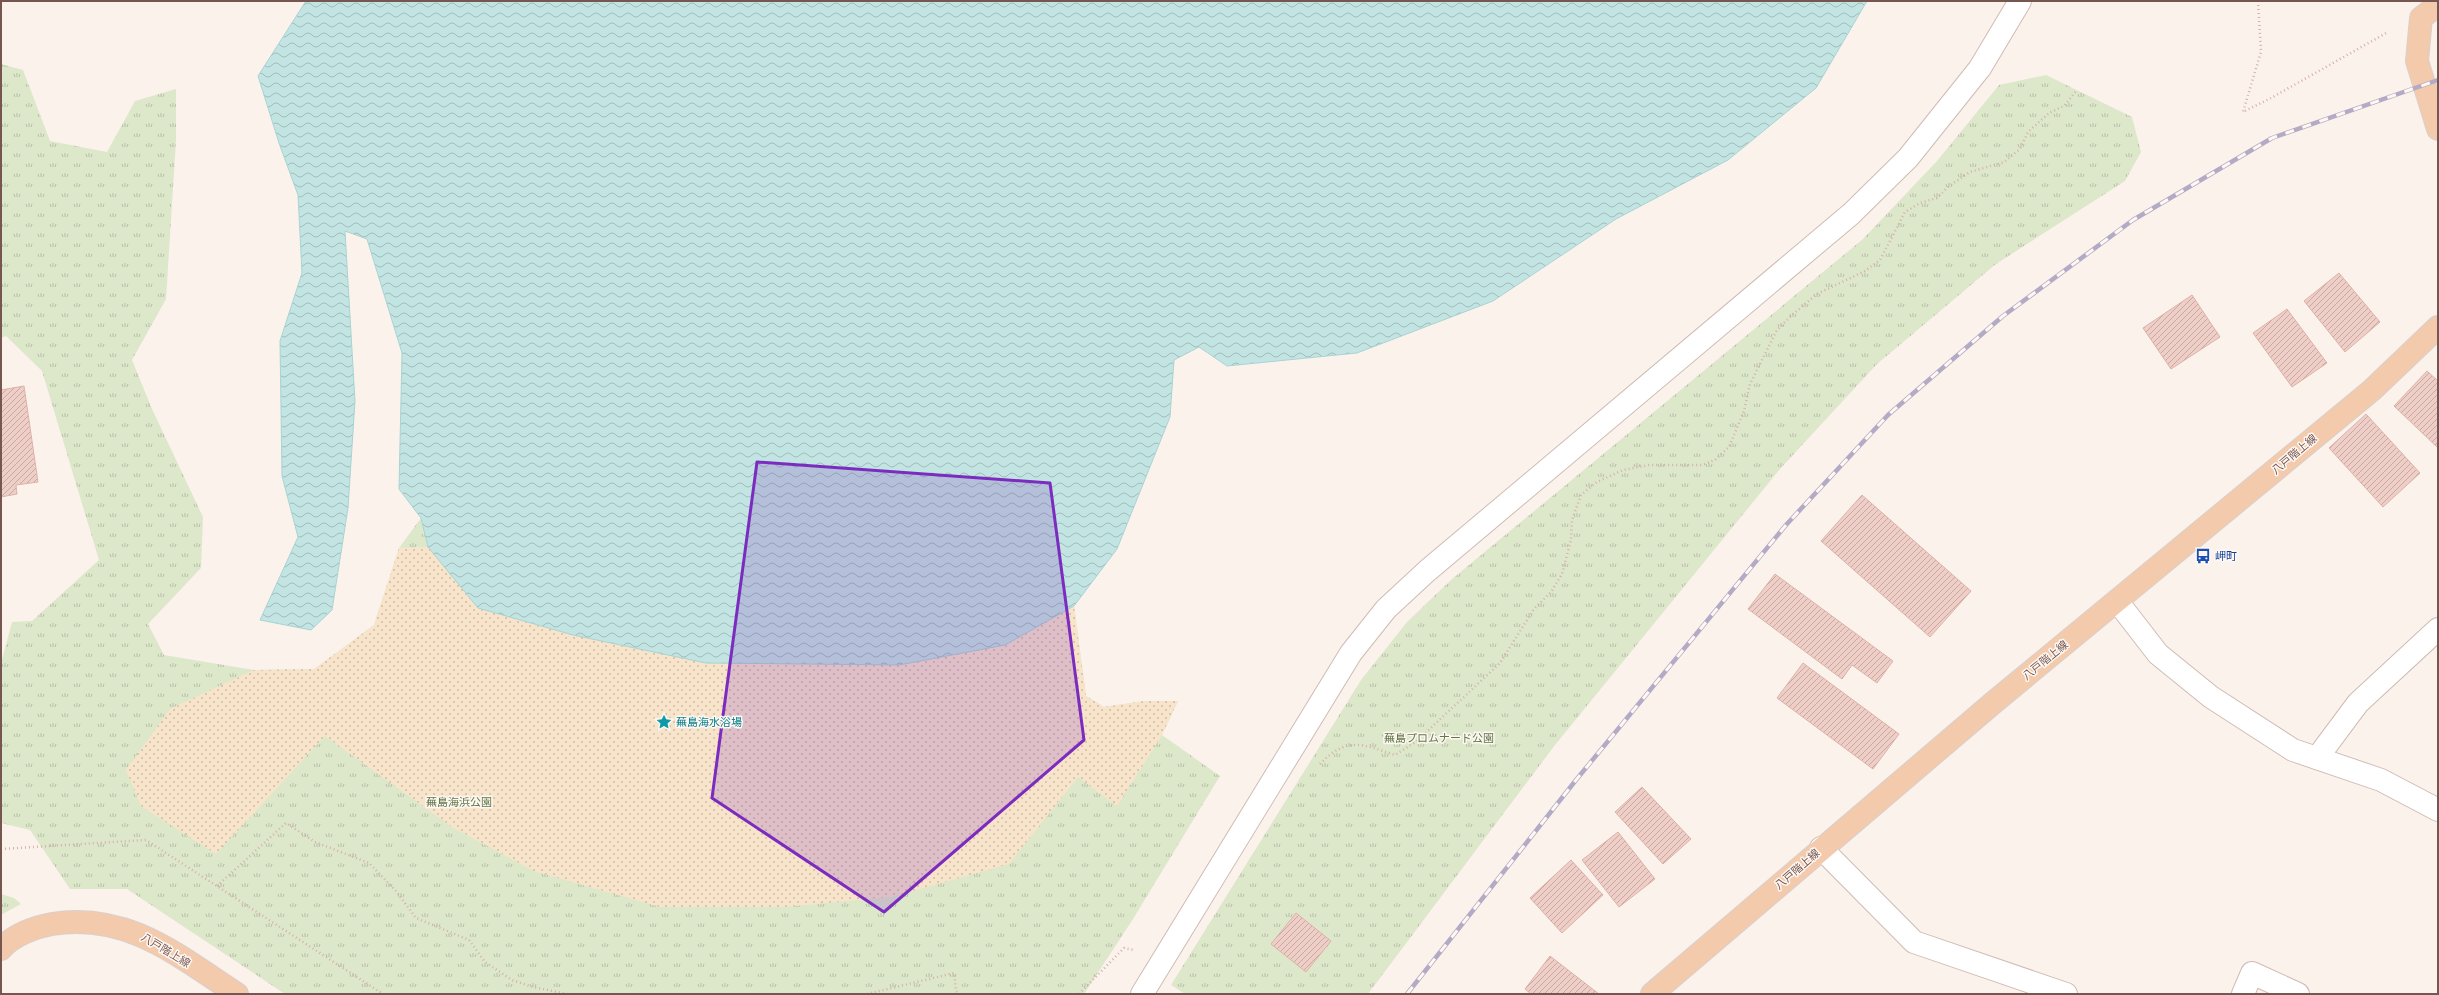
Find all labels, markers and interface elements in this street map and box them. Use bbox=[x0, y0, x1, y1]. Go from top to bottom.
street label: 八戸階上線 bbox=[2268, 431, 2319, 476]
bus stop icon: 岬町 bbox=[2194, 547, 2212, 565]
place label: 岬町 bbox=[2215, 549, 2237, 562]
street label: 八戸階上線 bbox=[2019, 637, 2070, 682]
place icon: 蕪島海水浴場 bbox=[655, 713, 673, 731]
place label: 蕪島海水浴場 bbox=[676, 715, 742, 728]
park label: 蕪島プロムナード公園 bbox=[1384, 731, 1494, 744]
park label: 蕪島海浜公園 bbox=[426, 795, 492, 808]
street label: 八戸階上線 bbox=[1772, 846, 1822, 892]
street label: 八戸階上線 bbox=[139, 930, 193, 969]

